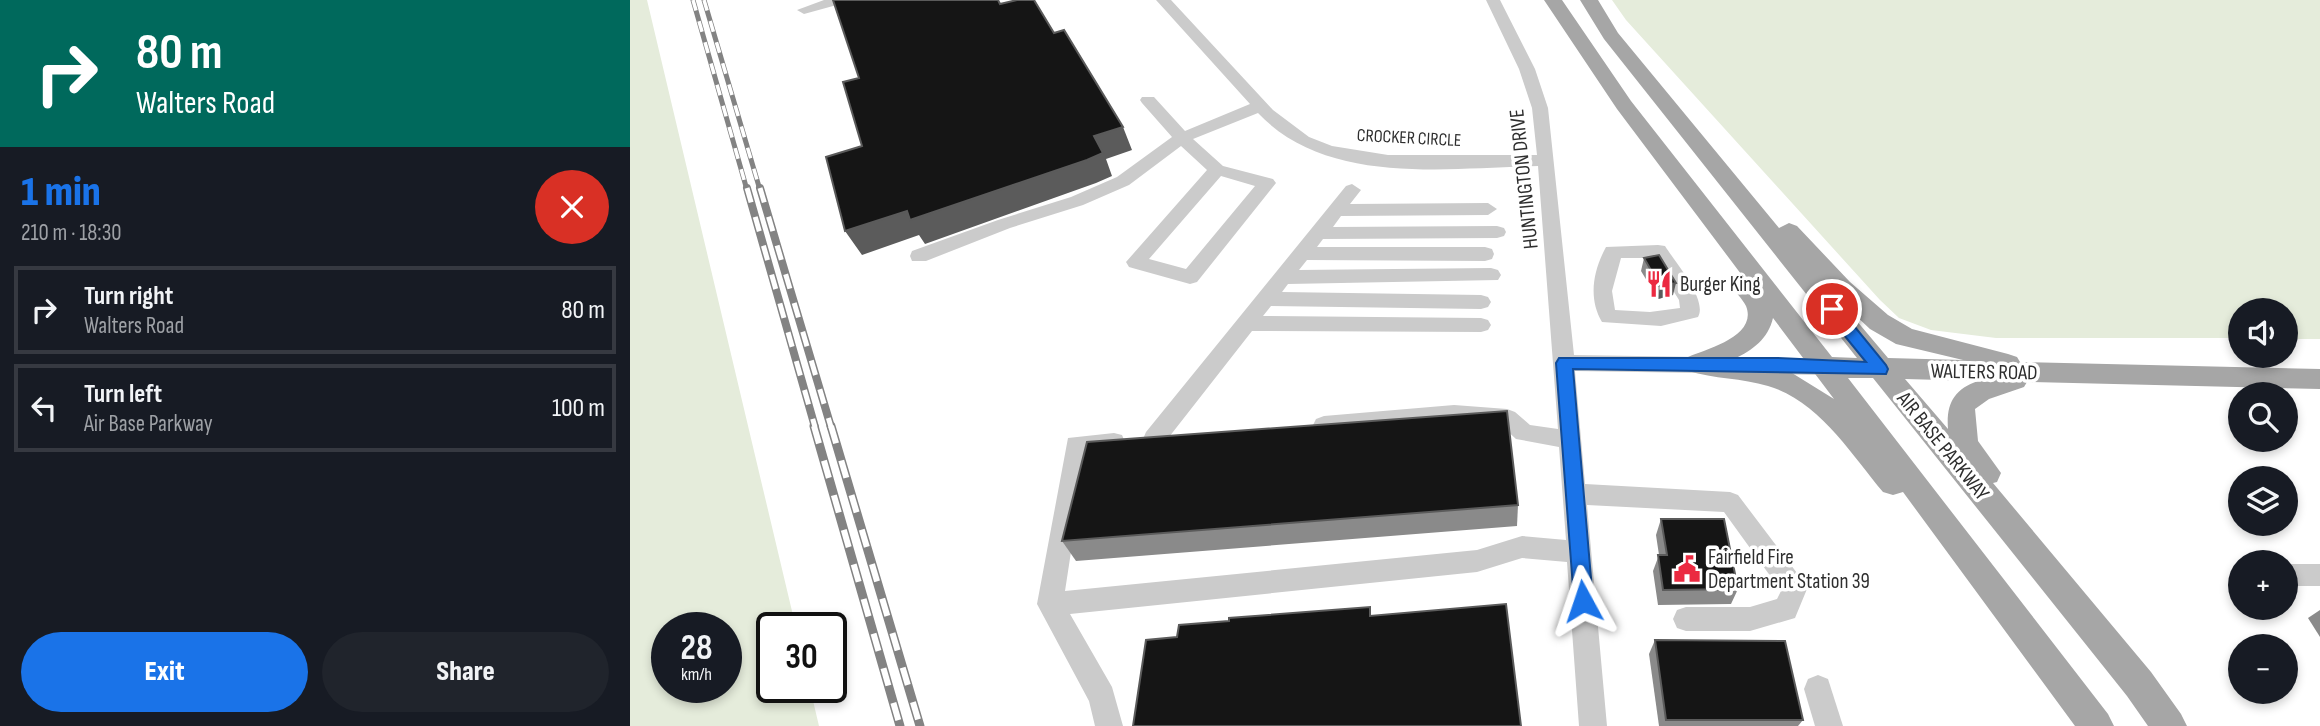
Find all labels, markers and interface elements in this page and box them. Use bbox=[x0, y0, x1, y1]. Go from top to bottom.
text: 80 m bbox=[136, 24, 223, 83]
icon: right bbox=[21, 28, 112, 119]
text: Walters Road bbox=[136, 84, 275, 123]
street label: HUNTINGTON DRIVE bbox=[1504, 108, 1544, 250]
street label: CROCKER CIRCLE bbox=[1356, 125, 1462, 151]
text: 1 min bbox=[21, 167, 101, 218]
button: close bbox=[535, 170, 609, 244]
text: 210 m · 18:30 bbox=[21, 219, 122, 247]
restaurant icon: Burger King bbox=[1644, 269, 1674, 299]
place label: Burger King bbox=[1680, 272, 1761, 297]
pin bbox=[1802, 279, 1862, 339]
text: Turn right bbox=[84, 281, 173, 312]
icon: arrive bbox=[1813, 290, 1851, 328]
icon: right bbox=[25, 291, 63, 329]
text: 80 m bbox=[561, 295, 605, 326]
map controls bbox=[2228, 298, 2298, 704]
button: sound bbox=[2228, 298, 2298, 368]
text: Walters Road bbox=[84, 312, 184, 340]
street label: WALTERS ROAD bbox=[1930, 359, 2038, 385]
text: Turn left bbox=[84, 379, 162, 410]
button: search bbox=[2228, 382, 2298, 452]
street label: AIR BASE PARKWAY bbox=[1891, 386, 1995, 506]
icon: left bbox=[25, 389, 63, 427]
text: 100 m bbox=[552, 393, 605, 424]
text: Air Base Parkway bbox=[84, 410, 213, 438]
button: layers bbox=[2228, 466, 2298, 536]
place label: Fairfield Fire Department Station 39 bbox=[1708, 545, 1870, 594]
button: + bbox=[2228, 550, 2298, 620]
public building icon: Fairfield Fire Department Station 39 bbox=[1672, 554, 1702, 584]
position arrow bbox=[1546, 564, 1620, 638]
speed limit sign: 30 bbox=[756, 612, 847, 703]
text: 28 bbox=[681, 627, 712, 670]
button: Exit bbox=[21, 632, 308, 712]
button: Share bbox=[322, 632, 609, 712]
button: − bbox=[2228, 634, 2298, 704]
text: km/h bbox=[681, 664, 712, 685]

